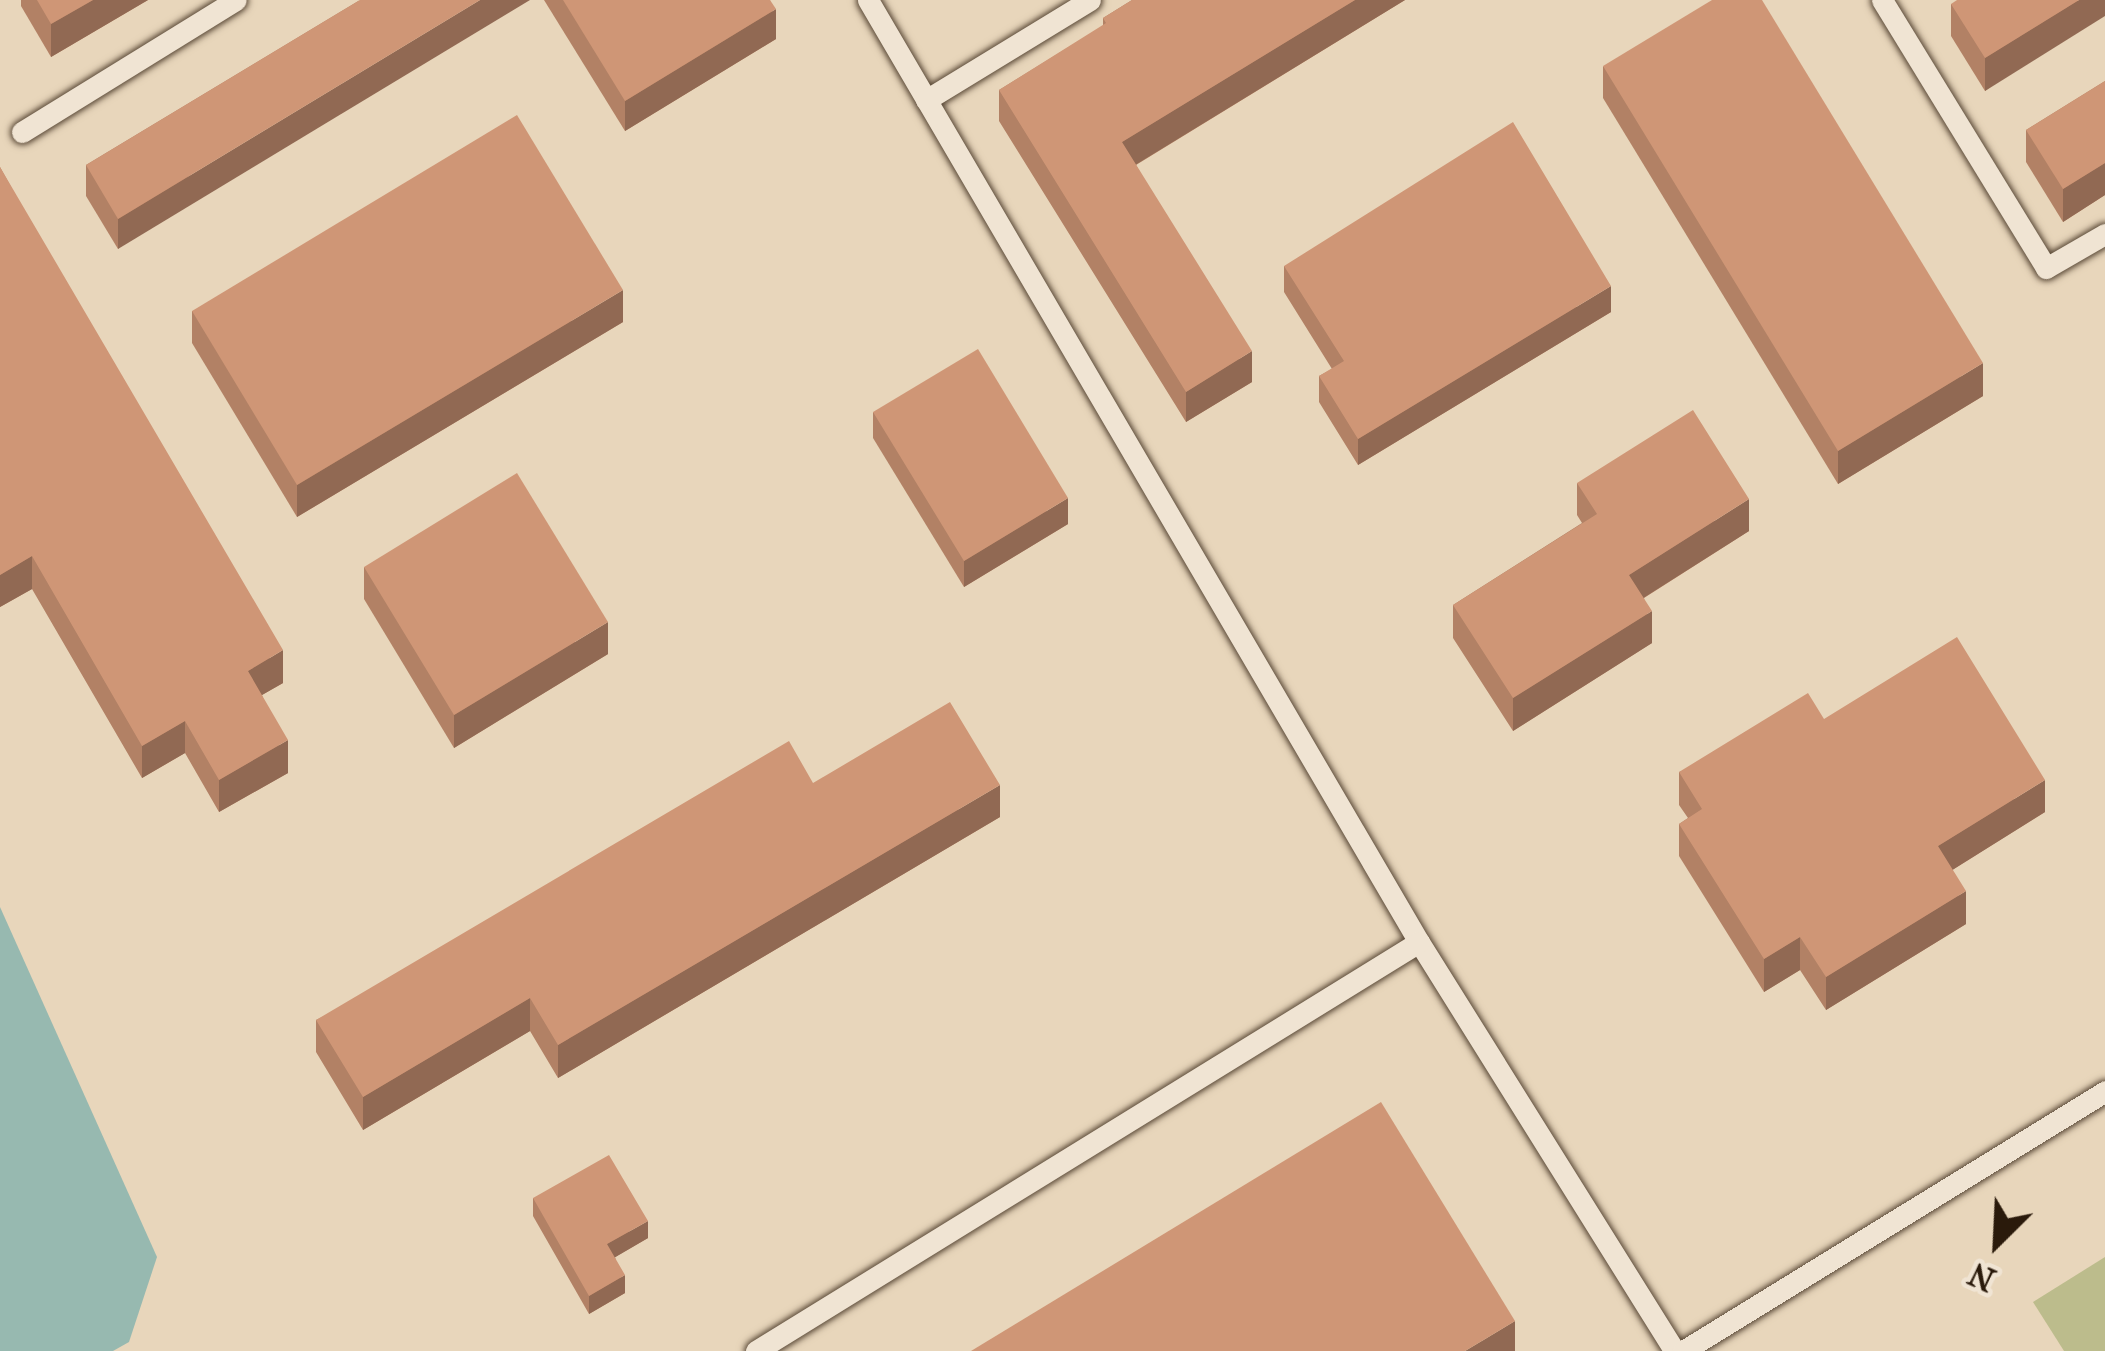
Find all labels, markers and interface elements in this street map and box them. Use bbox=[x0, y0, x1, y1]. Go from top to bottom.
north arrow bbox=[1937, 1183, 2057, 1303]
text: N bbox=[1963, 1253, 2002, 1299]

